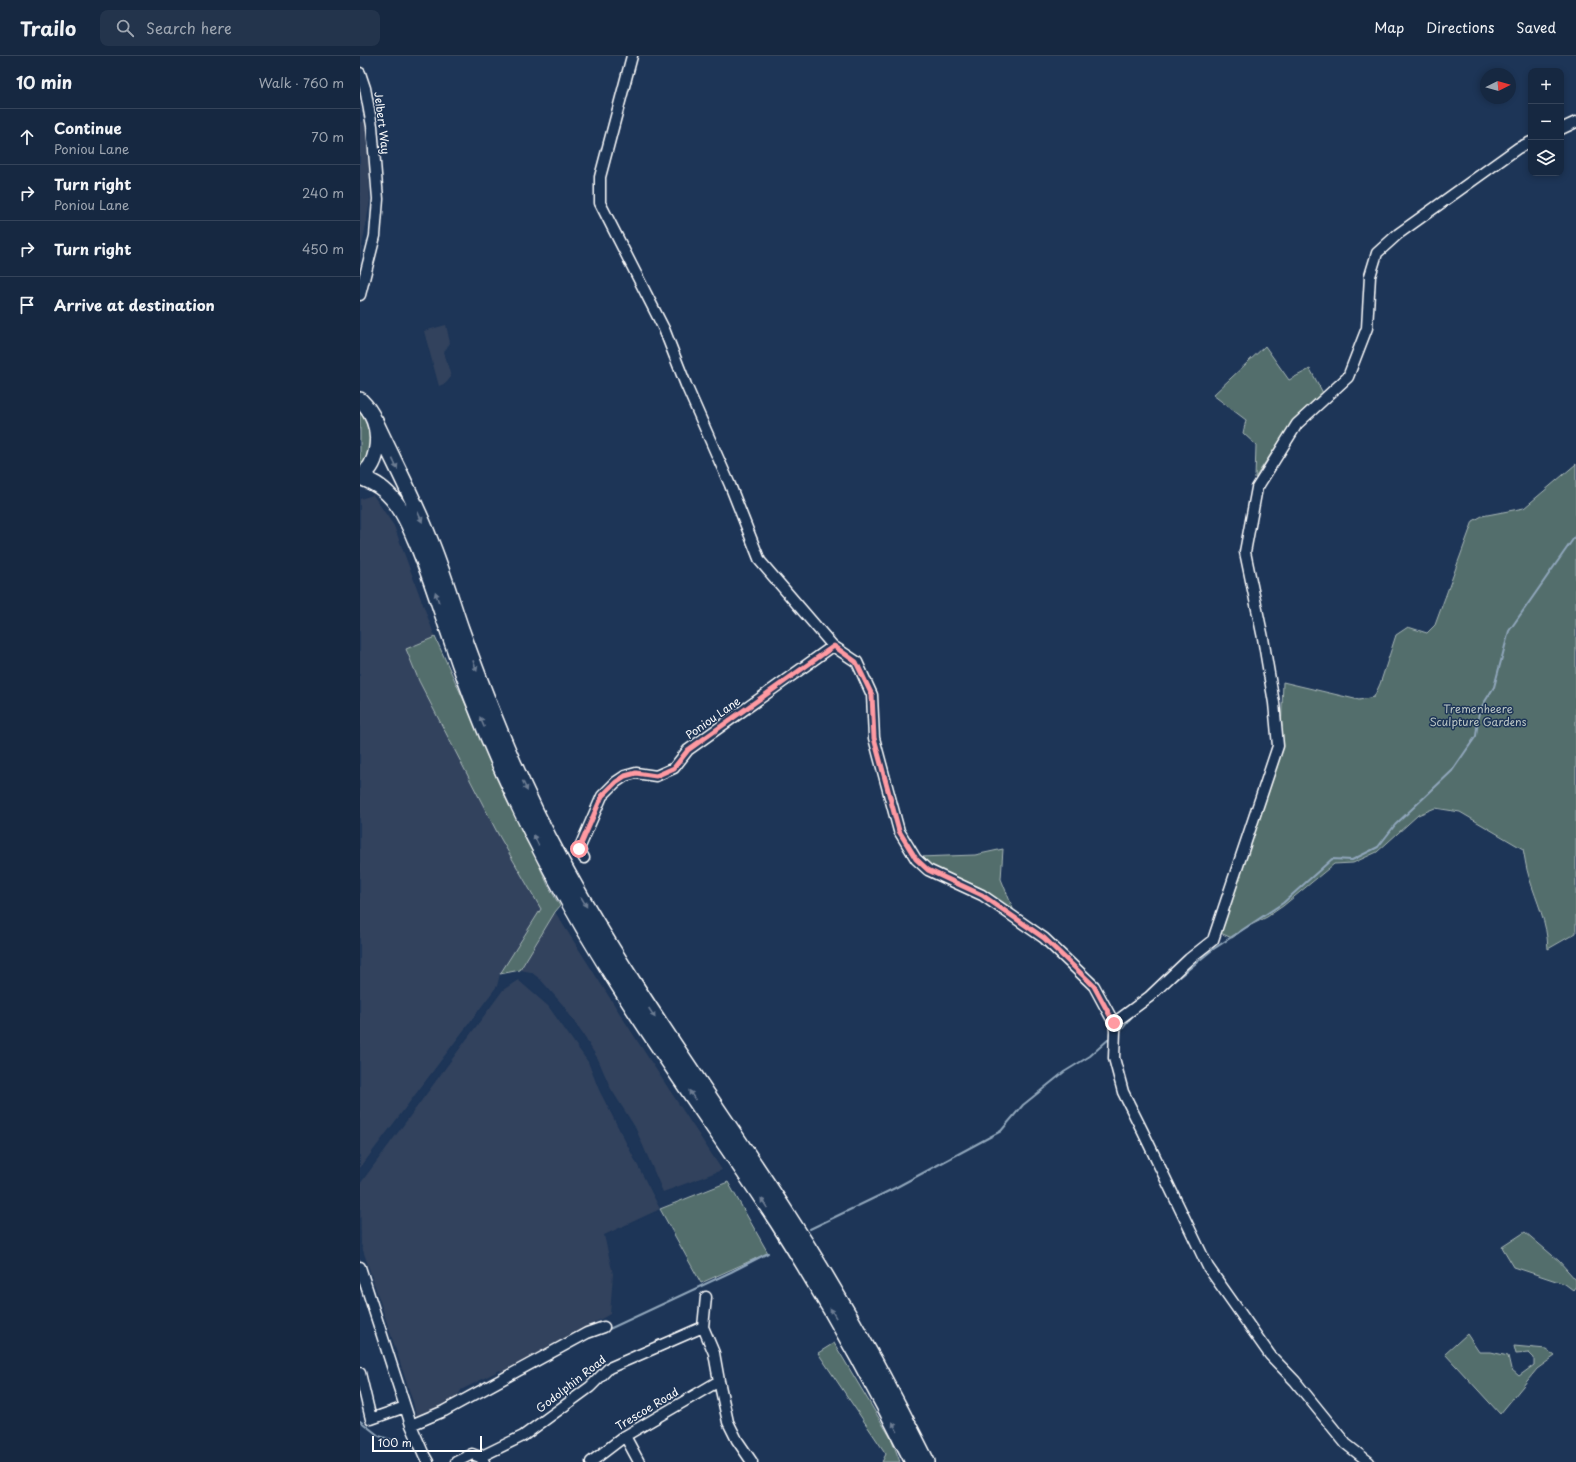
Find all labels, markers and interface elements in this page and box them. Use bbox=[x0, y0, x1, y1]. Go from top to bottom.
search box bbox=[100, 10, 380, 46]
text: Trailo bbox=[20, 14, 76, 42]
text: Search here bbox=[146, 16, 232, 39]
icon: search bbox=[114, 17, 136, 39]
text: Map bbox=[1374, 17, 1404, 38]
text: Directions bbox=[1426, 17, 1494, 38]
text: Saved bbox=[1516, 17, 1556, 38]
north arrow bbox=[1480, 68, 1516, 104]
map controls bbox=[1528, 68, 1564, 176]
button: + bbox=[1528, 68, 1564, 104]
text: 10 min bbox=[16, 69, 72, 95]
text: Walk · 760 m bbox=[259, 73, 344, 92]
street label: Jelbert Way bbox=[370, 91, 395, 155]
button: − bbox=[1528, 104, 1564, 140]
text: Continue bbox=[54, 116, 122, 139]
icon: ahead bbox=[16, 126, 38, 148]
text: 70 m bbox=[311, 127, 344, 146]
text: Poniou Lane bbox=[54, 139, 129, 158]
button: layers bbox=[1528, 140, 1564, 176]
text: Turn right bbox=[54, 172, 131, 195]
icon: right bbox=[16, 182, 38, 204]
text: 240 m bbox=[302, 183, 344, 202]
text: Poniou Lane bbox=[54, 195, 129, 214]
text: Turn right bbox=[54, 237, 131, 260]
icon: right bbox=[16, 238, 38, 260]
text: 450 m bbox=[302, 239, 344, 258]
text: Arrive at destination bbox=[54, 293, 215, 316]
icon: arrive bbox=[16, 294, 38, 316]
one-way arrow bbox=[392, 459, 398, 470]
one-way arrow bbox=[417, 512, 423, 523]
one-way arrow bbox=[434, 591, 440, 603]
one-way arrow bbox=[472, 661, 478, 673]
street label: Poniou Lane bbox=[682, 692, 744, 743]
park label: Tremenheere Sculpture Gardens bbox=[1429, 700, 1527, 730]
one-way arrow bbox=[479, 716, 485, 727]
one-way arrow bbox=[522, 781, 528, 792]
one-way arrow bbox=[533, 834, 539, 846]
route start bbox=[570, 840, 588, 858]
one-way arrow bbox=[580, 896, 587, 908]
one-way arrow bbox=[648, 1007, 656, 1018]
route end bbox=[1105, 1014, 1123, 1032]
one-way arrow bbox=[688, 1090, 696, 1100]
one-way arrow bbox=[760, 1197, 768, 1208]
one-way arrow bbox=[829, 1308, 837, 1318]
street label: Godolphin Road bbox=[532, 1351, 609, 1416]
street label: Trescoe Road bbox=[612, 1383, 681, 1434]
one-way arrow bbox=[892, 1421, 898, 1433]
scale bar bbox=[372, 1434, 482, 1453]
text: 100 m bbox=[378, 1434, 412, 1451]

